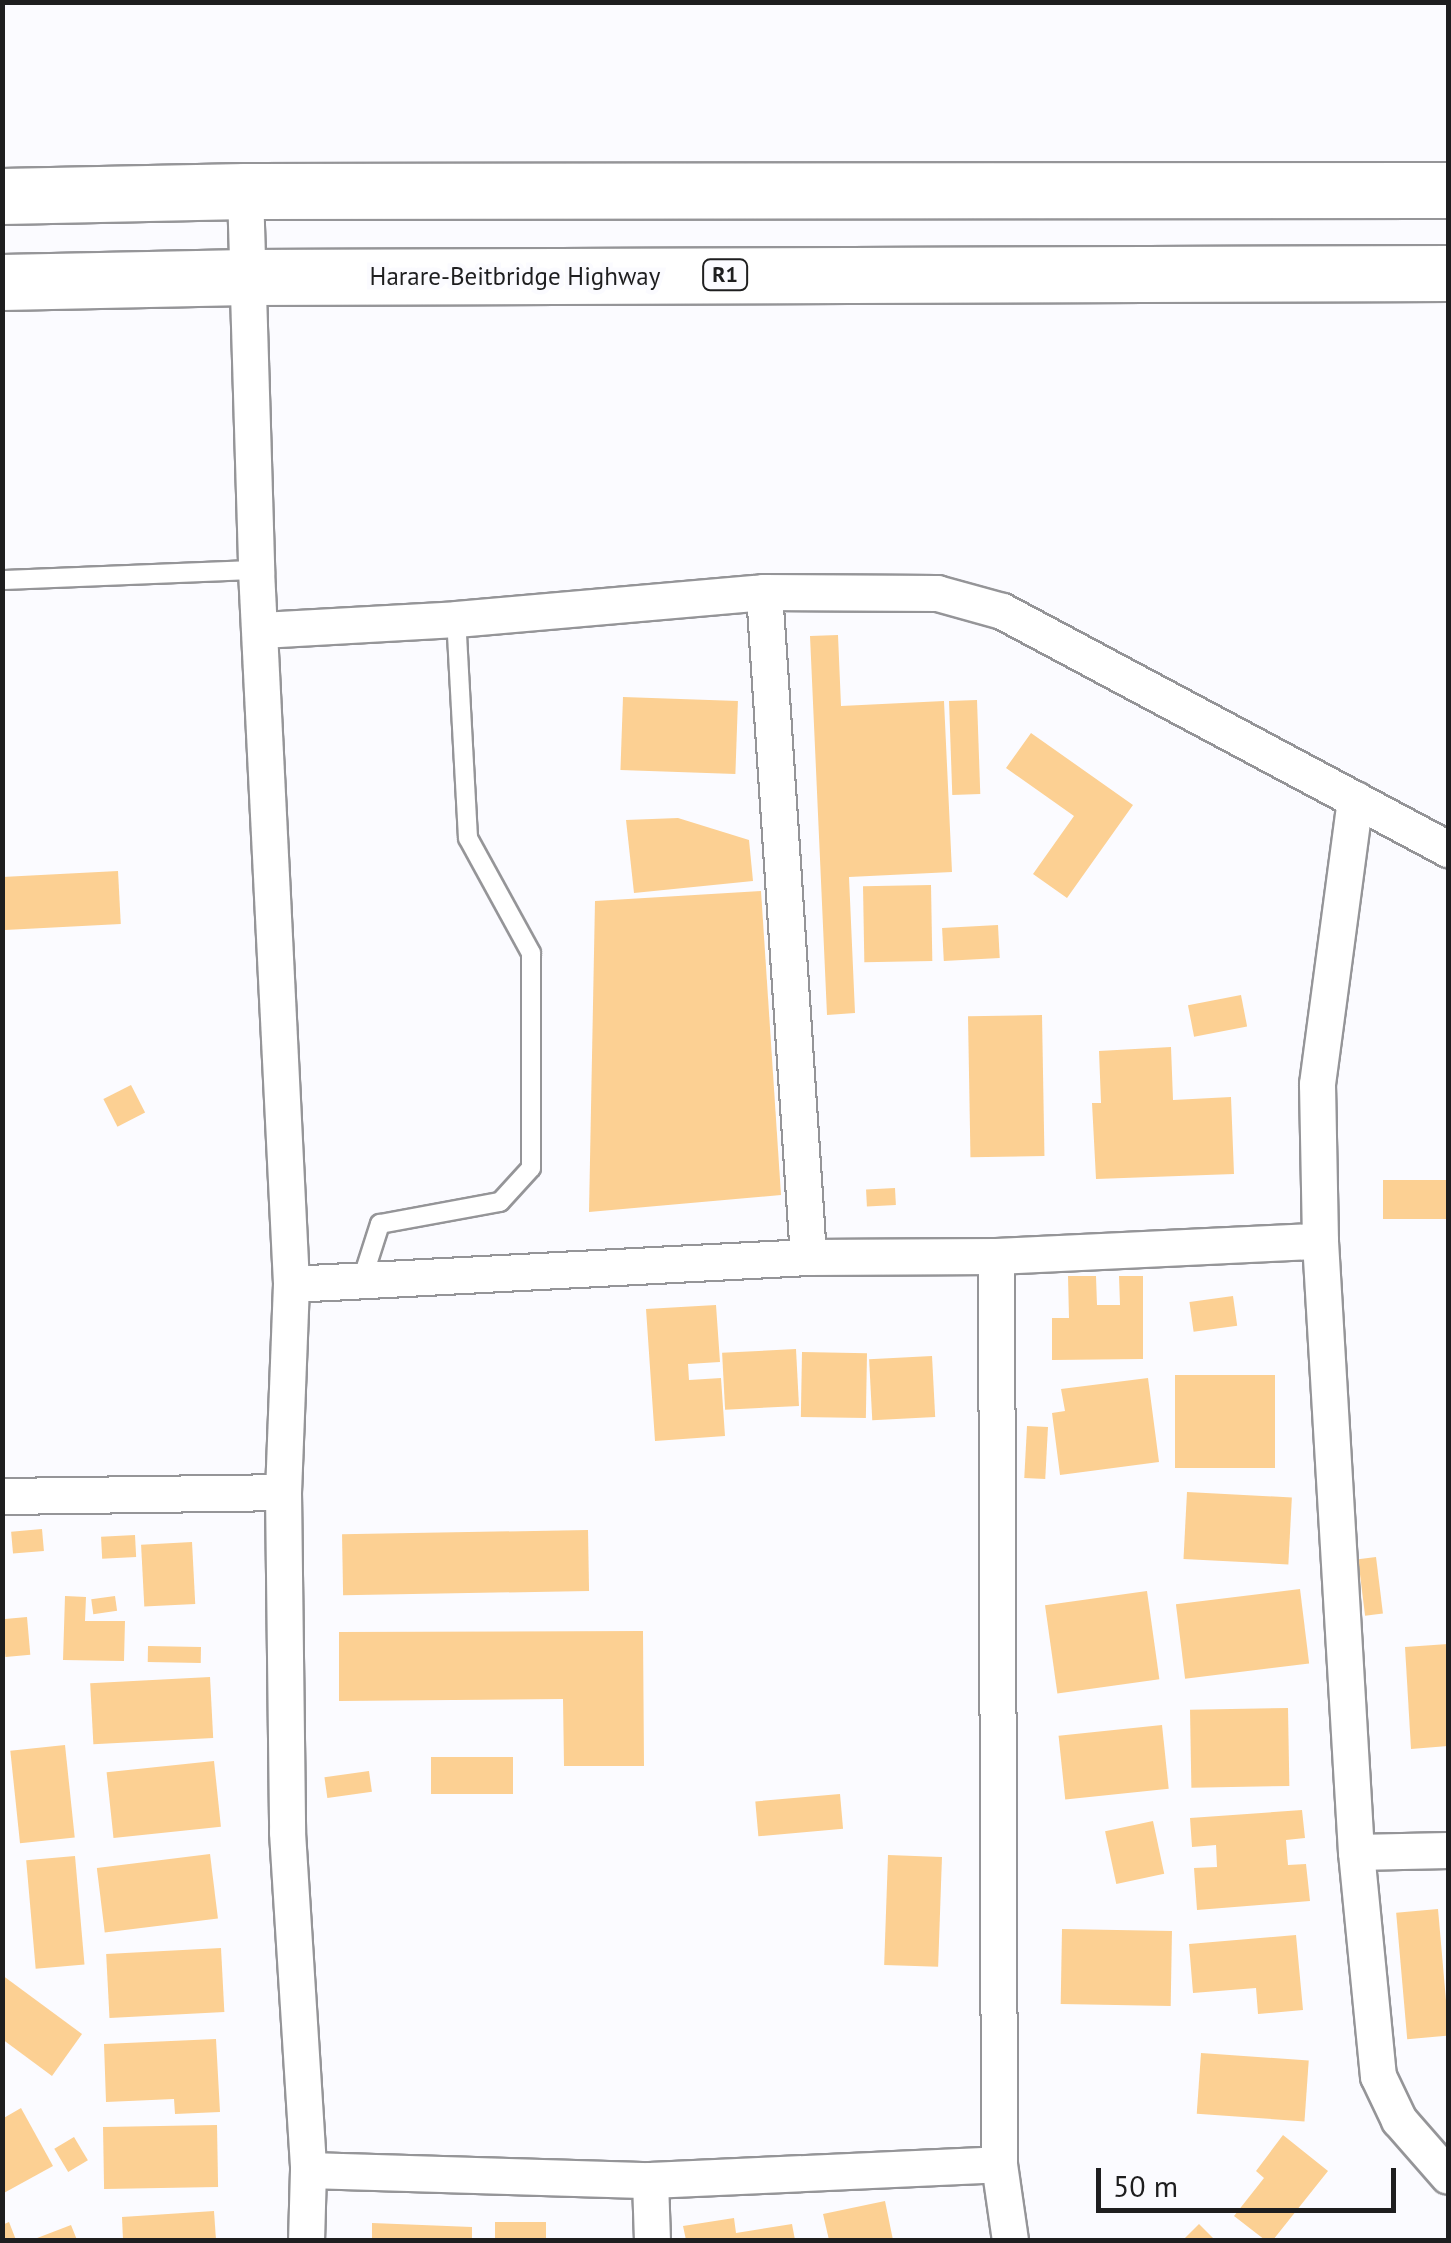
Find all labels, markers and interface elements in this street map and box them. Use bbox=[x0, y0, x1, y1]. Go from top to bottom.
road number: R1 bbox=[700, 258, 750, 292]
street label: Harare-Beitbridge Highway bbox=[370, 261, 660, 291]
scale bar bbox=[1101, 2148, 1401, 2210]
text: 50 m bbox=[1113, 2166, 1178, 2205]

